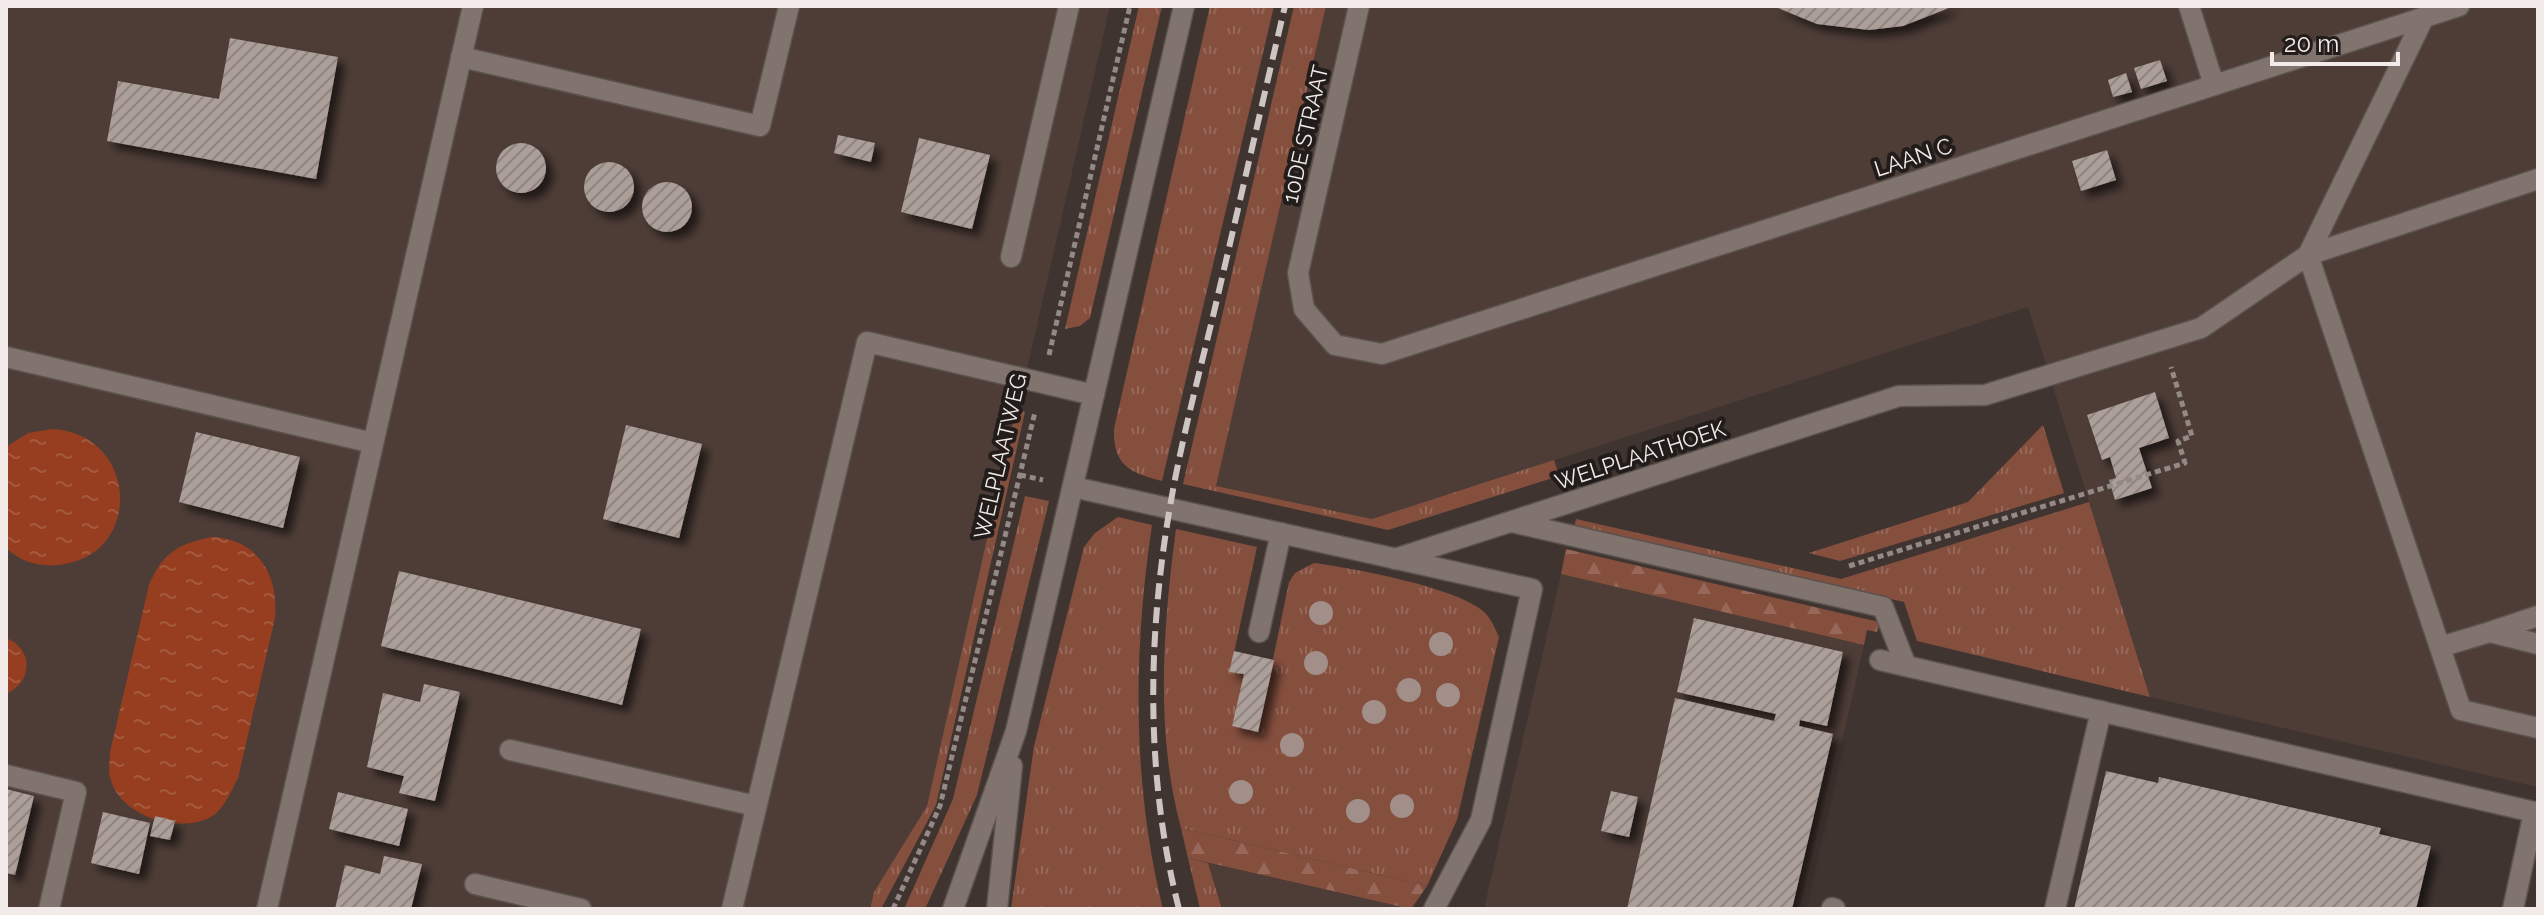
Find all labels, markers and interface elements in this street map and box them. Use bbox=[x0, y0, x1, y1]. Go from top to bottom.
scale bar bbox=[2272, 16, 2398, 66]
text: 20 m bbox=[2284, 29, 2339, 58]
street label: 10DE STRAAT bbox=[1277, 62, 1334, 205]
street label: LAAN C bbox=[1871, 132, 1955, 182]
street label: WELPLAATWEG bbox=[968, 371, 1032, 541]
street label: WELPLAATHOEK bbox=[1551, 415, 1729, 495]

